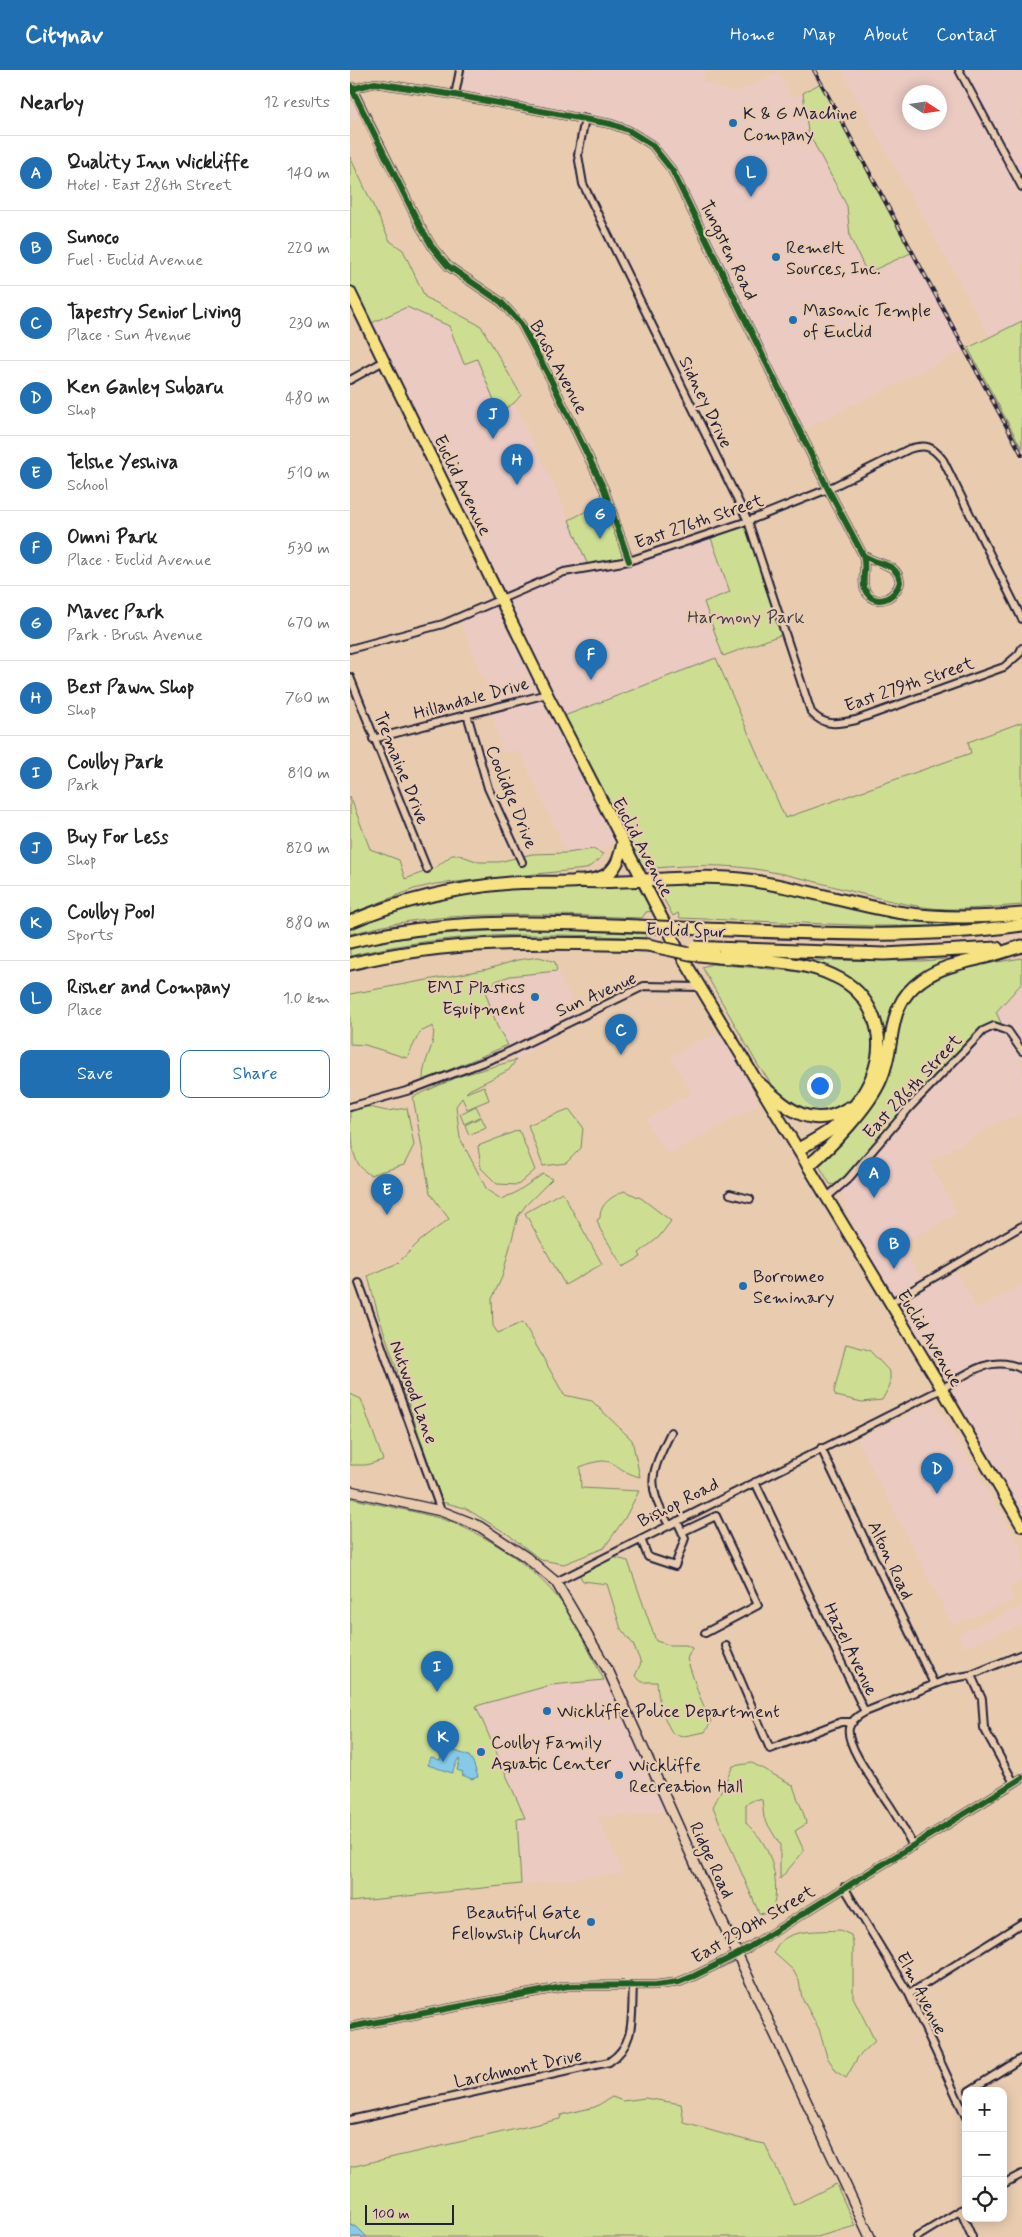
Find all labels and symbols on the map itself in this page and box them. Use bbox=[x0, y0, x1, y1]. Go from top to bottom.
north arrow bbox=[902, 85, 947, 130]
place label: K & G Machine Company bbox=[743, 102, 857, 147]
marker: K & G Machine Company bbox=[727, 117, 739, 129]
pin: L bbox=[735, 156, 767, 197]
street label: Tungsten Road bbox=[693, 196, 763, 305]
place label: Remelt Sources, Inc. bbox=[786, 236, 881, 281]
marker: Remelt Sources, Inc. bbox=[770, 251, 782, 263]
place label: Masonic Temple of Euclid bbox=[803, 299, 931, 344]
marker: Masonic Temple of Euclid bbox=[787, 314, 799, 326]
street label: Brush Avenue bbox=[523, 316, 593, 419]
street label: Sidney Drive bbox=[673, 353, 738, 452]
pin: J bbox=[477, 398, 509, 439]
street label: Euclid Avenue bbox=[427, 431, 497, 540]
pin: H bbox=[501, 444, 533, 485]
street label: East 276th Street bbox=[632, 489, 767, 555]
pin: G bbox=[584, 498, 616, 539]
park label: Harmony Park bbox=[687, 606, 805, 630]
pin: F bbox=[575, 639, 607, 680]
street label: East 279th Street bbox=[841, 651, 978, 718]
street label: Hillandale Drive bbox=[411, 672, 532, 726]
street label: Tremaine Drive bbox=[368, 709, 435, 828]
street label: Coolidge Drive bbox=[478, 742, 543, 854]
street label: Euclid Avenue bbox=[606, 794, 678, 901]
street label: Euclid Spur bbox=[646, 918, 727, 944]
street label: Sun Avenue bbox=[552, 966, 641, 1023]
place label: EMI Plastics Equipment bbox=[427, 976, 525, 1021]
marker: EMI Plastics Equipment bbox=[529, 991, 541, 1003]
pin: C bbox=[605, 1014, 637, 1055]
street label: East 286th Street bbox=[858, 1029, 968, 1144]
your location bbox=[807, 1073, 833, 1099]
pin: A bbox=[858, 1157, 890, 1198]
pin: E bbox=[371, 1174, 403, 1215]
pin: B bbox=[878, 1228, 910, 1269]
place label: Borromeo Seminary bbox=[753, 1265, 834, 1310]
marker: Borromeo Seminary bbox=[737, 1280, 749, 1292]
street label: Euclid Avenue bbox=[891, 1286, 968, 1392]
street label: Nutwood Lane bbox=[383, 1337, 443, 1448]
pin: D bbox=[921, 1453, 953, 1494]
street label: Bishop Road bbox=[634, 1472, 723, 1534]
street label: Alton Road bbox=[861, 1517, 919, 1604]
street label: Hazel Avenue bbox=[817, 1599, 883, 1700]
pin: I bbox=[421, 1651, 453, 1692]
place label: Wickliffe Police Department bbox=[557, 1700, 780, 1724]
marker: Wickliffe Police Department bbox=[541, 1705, 553, 1717]
pin: K bbox=[427, 1721, 459, 1762]
place label: Coulby Family Aquatic Center bbox=[491, 1731, 612, 1776]
marker: Coulby Family Aquatic Center bbox=[475, 1746, 487, 1758]
place label: Wickliffe Recreation Hall bbox=[629, 1754, 743, 1799]
marker: Wickliffe Recreation Hall bbox=[613, 1769, 625, 1781]
street label: Ridge Road bbox=[682, 1818, 739, 1903]
street label: East 290th Street bbox=[688, 1880, 820, 1970]
place label: Beautiful Gate Fellowship Church bbox=[451, 1901, 581, 1946]
marker: Beautiful Gate Fellowship Church bbox=[585, 1916, 597, 1928]
street label: Elm Avenue bbox=[890, 1948, 952, 2039]
street label: Larchmont Drive bbox=[452, 2044, 584, 2094]
scale bar bbox=[365, 2202, 454, 2225]

